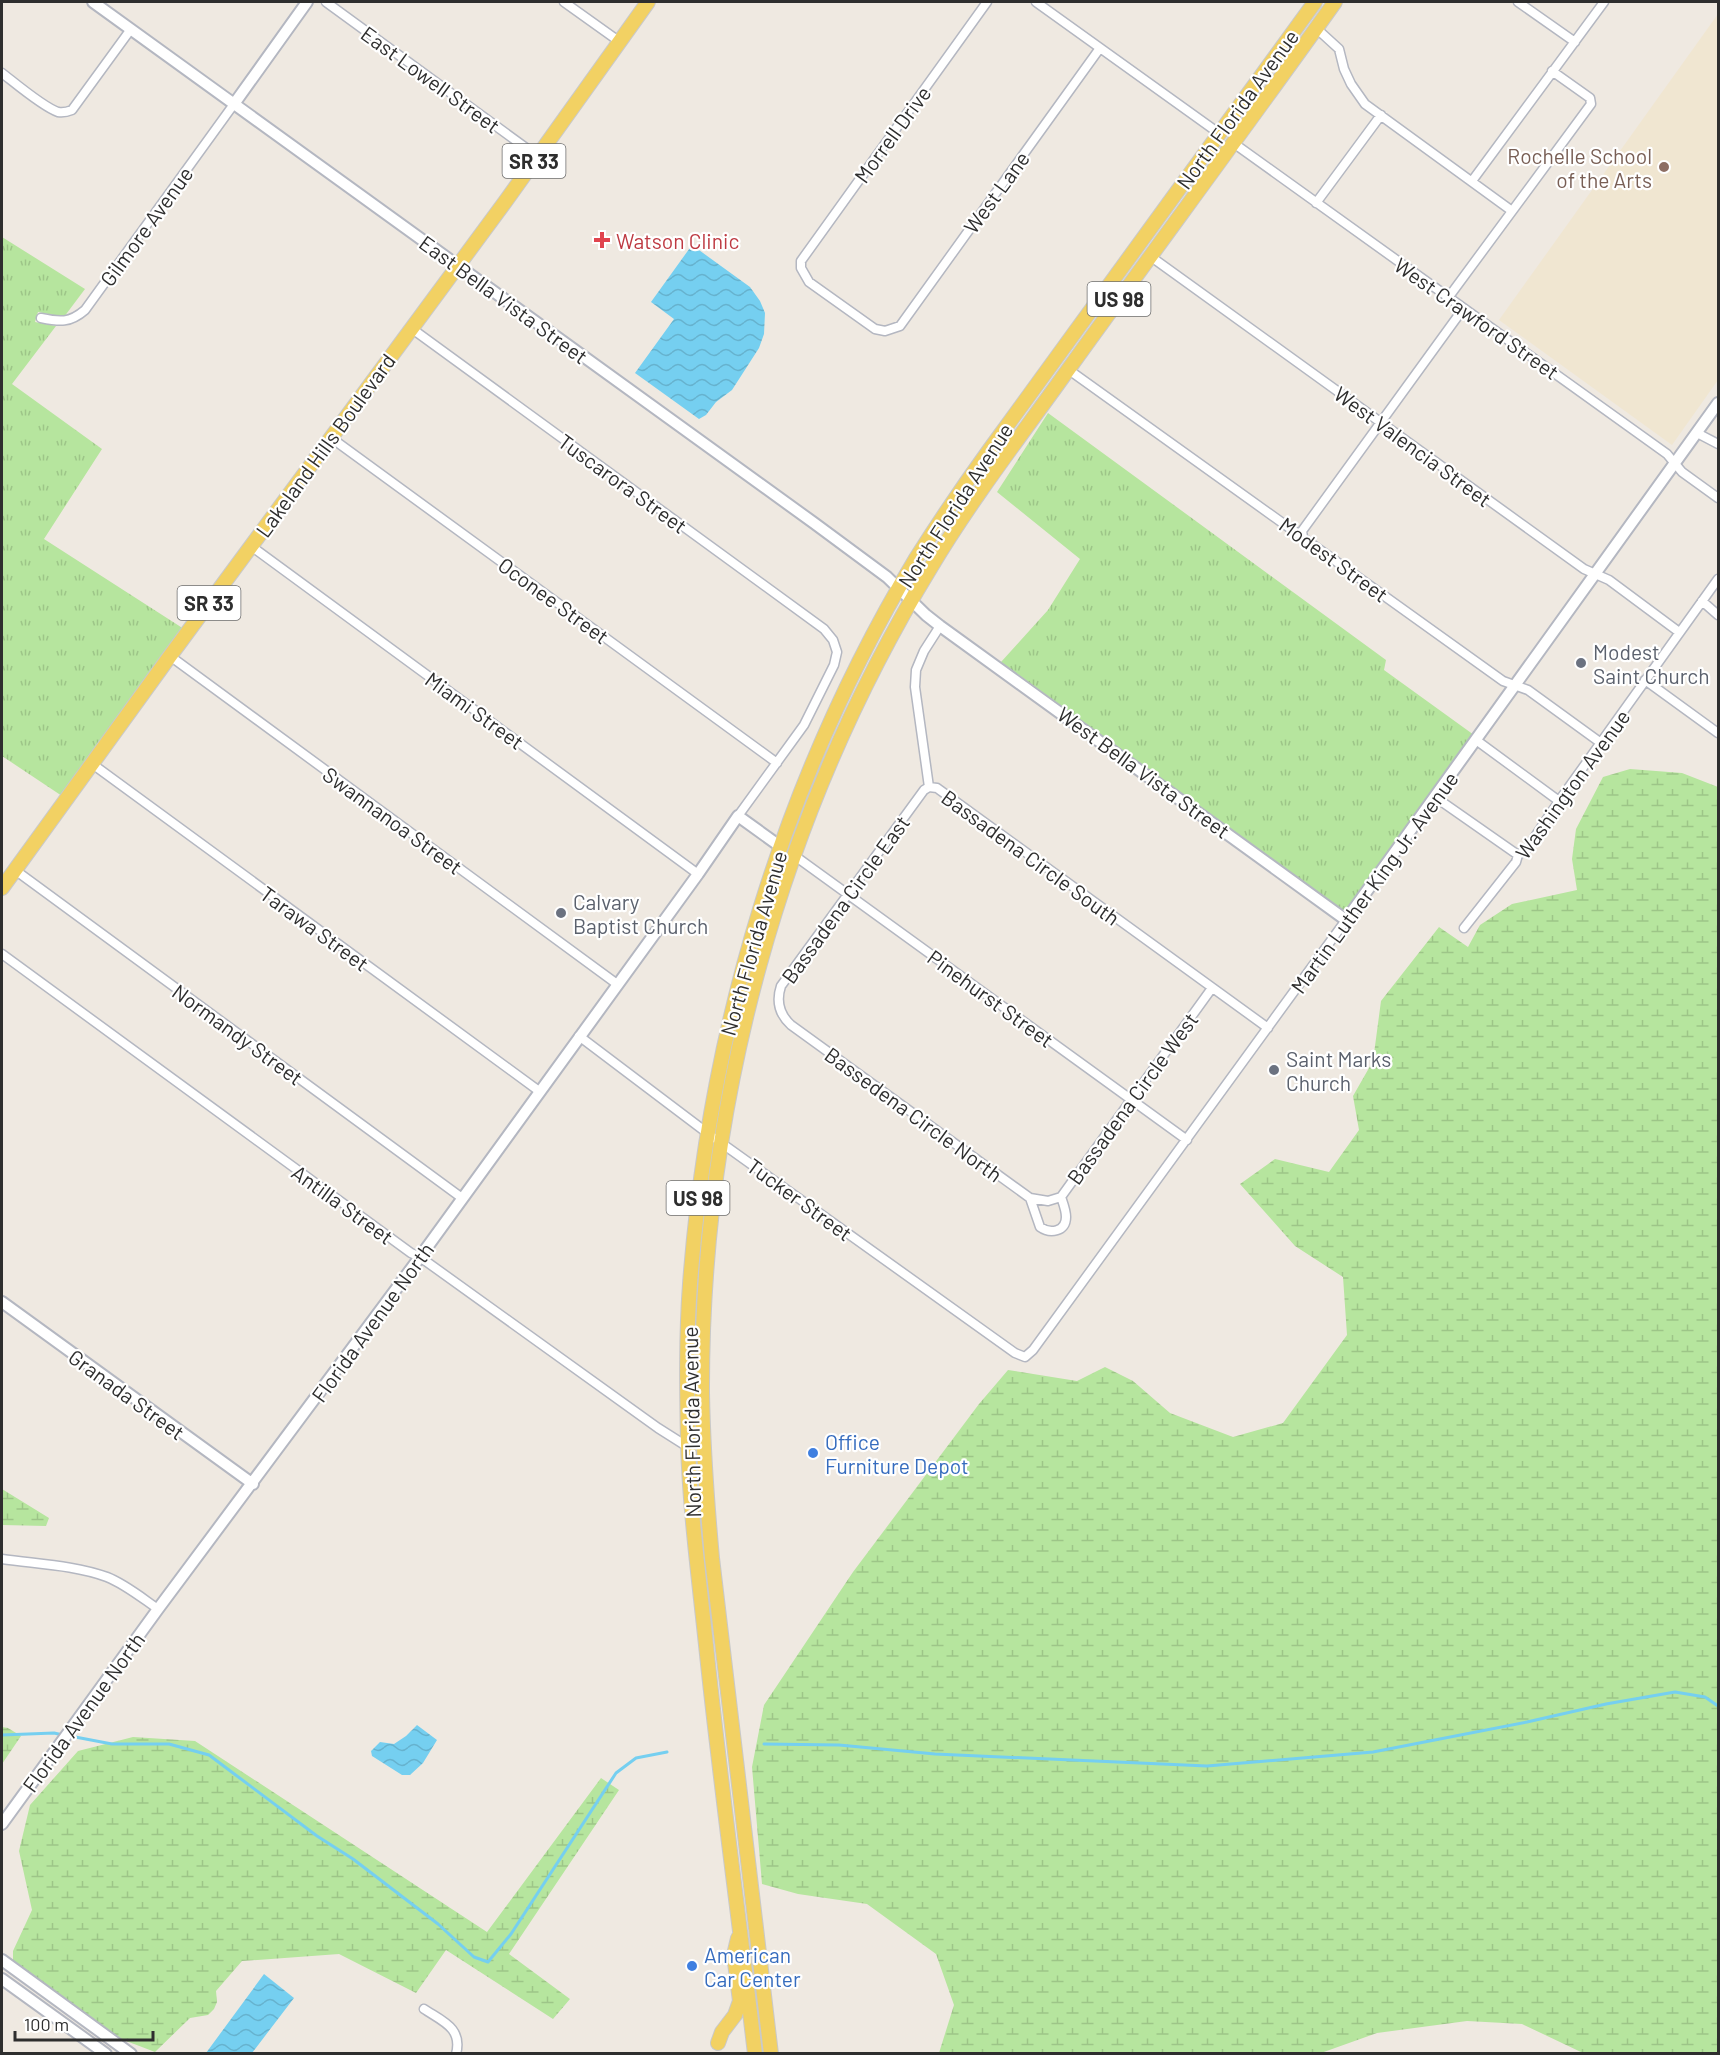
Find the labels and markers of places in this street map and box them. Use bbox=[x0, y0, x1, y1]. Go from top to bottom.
place label: Rochelle School of the Arts bbox=[1507, 143, 1652, 192]
marker: Rochelle School of the Arts bbox=[1657, 160, 1671, 174]
place label: Watson Clinic bbox=[616, 228, 739, 253]
marker: Watson Clinic bbox=[593, 231, 611, 249]
place label: Modest Saint Church bbox=[1593, 639, 1710, 688]
marker: Modest Saint Church bbox=[1574, 656, 1588, 670]
place label: Calvary Baptist Church bbox=[573, 889, 708, 938]
marker: Calvary Baptist Church bbox=[554, 906, 568, 920]
place label: Saint Marks Church bbox=[1286, 1046, 1391, 1095]
marker: Saint Marks Church bbox=[1267, 1063, 1281, 1077]
place label: Office Furniture Depot bbox=[825, 1429, 969, 1478]
marker: Office Furniture Depot bbox=[806, 1446, 820, 1460]
place label: American Car Center bbox=[704, 1942, 801, 1991]
marker: American Car Center bbox=[685, 1959, 699, 1973]

